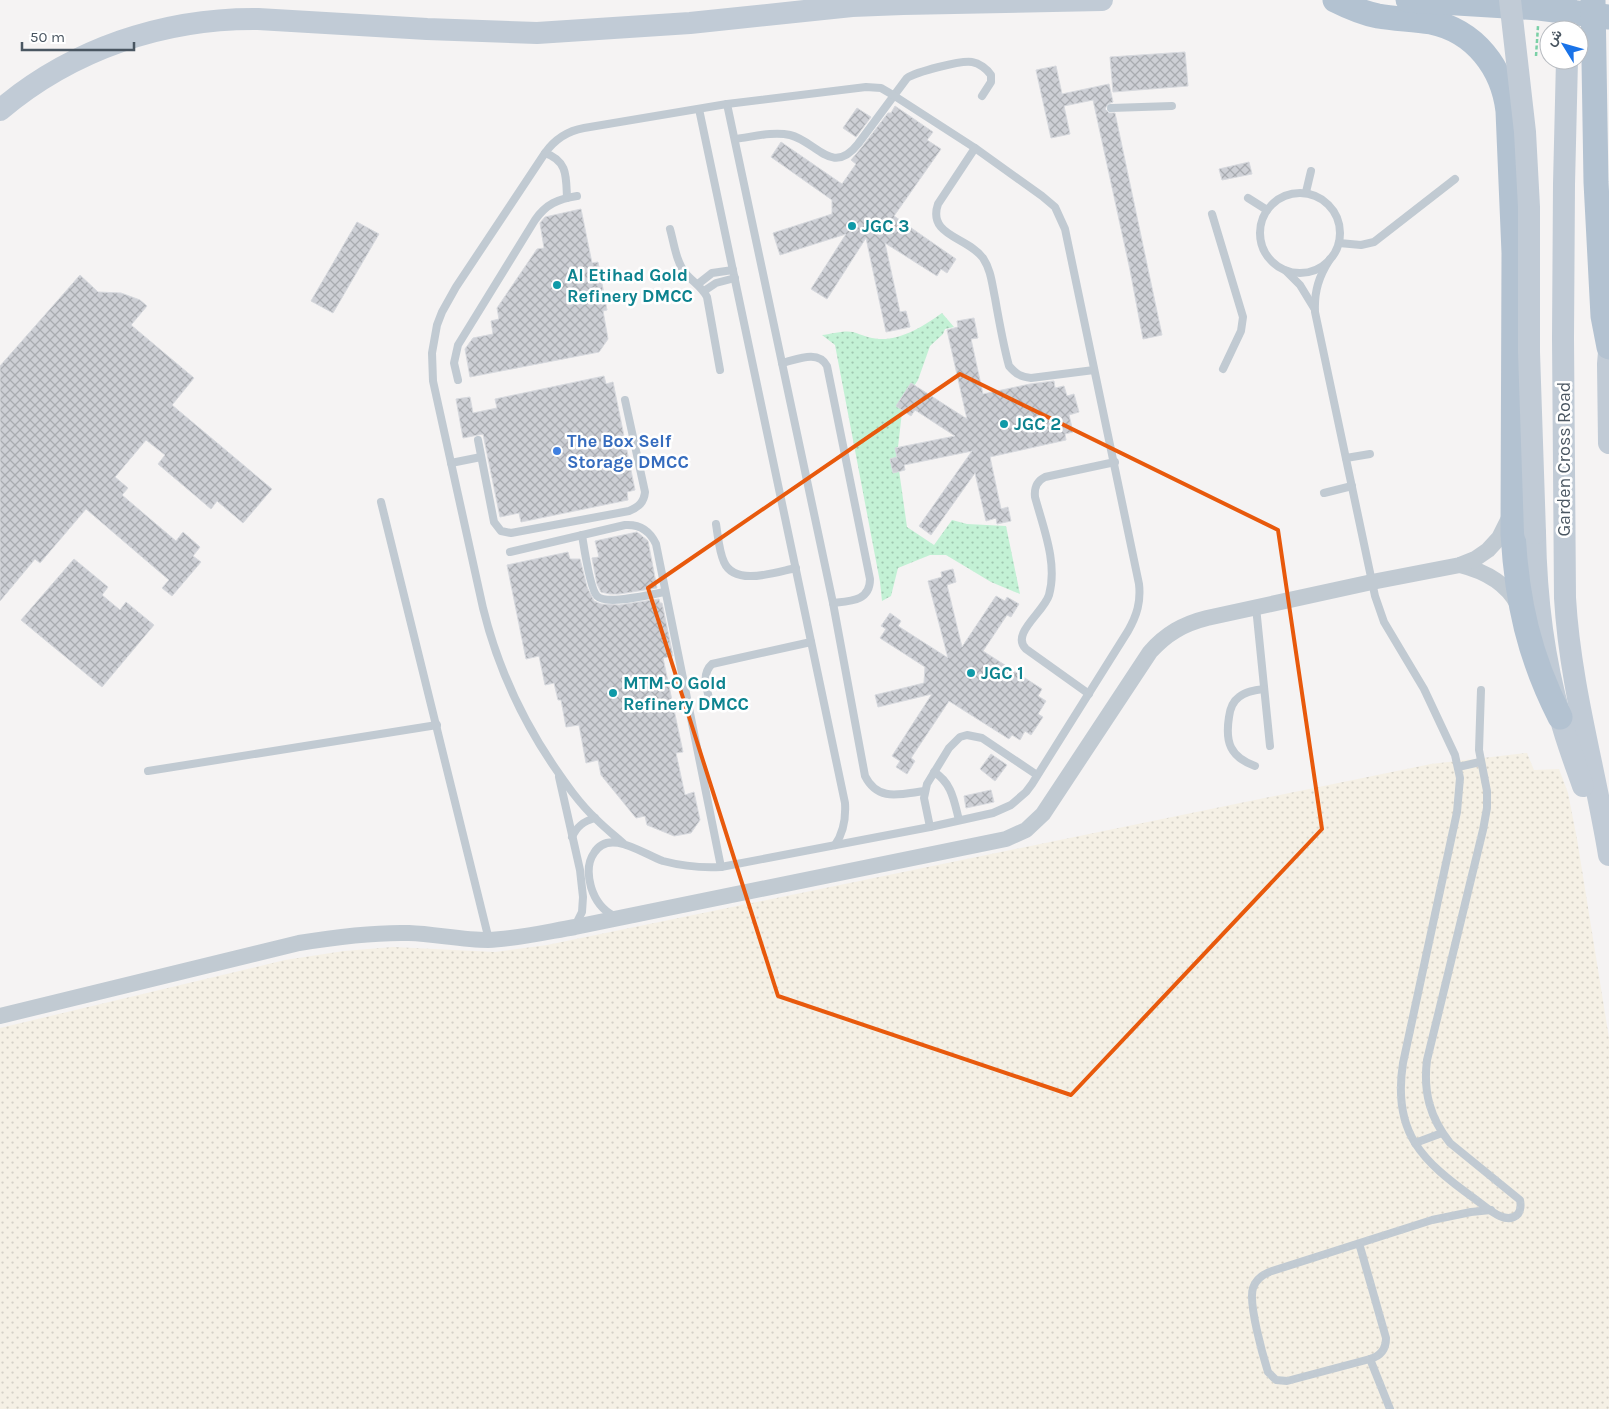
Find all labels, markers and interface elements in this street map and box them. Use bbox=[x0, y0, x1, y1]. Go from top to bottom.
scale bar bbox=[22, 20, 135, 52]
north arrow bbox=[1539, 20, 1589, 70]
text: ش bbox=[1542, 26, 1566, 49]
text: 50 m bbox=[30, 28, 65, 46]
place label: JGC 3 bbox=[862, 215, 909, 237]
marker: JGC 3 bbox=[846, 220, 858, 232]
place label: Al Etihad Gold Refinery DMCC bbox=[567, 264, 693, 307]
marker: Al Etihad Gold Refinery DMCC bbox=[551, 279, 563, 291]
street label: Garden Cross Road bbox=[1553, 381, 1575, 537]
place label: JGC 2 bbox=[1014, 413, 1061, 435]
marker: JGC 2 bbox=[998, 418, 1010, 430]
place label: The Box Self Storage DMCC bbox=[567, 430, 689, 473]
marker: The Box Self Storage DMCC bbox=[551, 445, 563, 457]
place label: JGC 1 bbox=[981, 662, 1024, 684]
marker: JGC 1 bbox=[965, 667, 977, 679]
place label: MTM-O Gold Refinery DMCC bbox=[623, 672, 749, 715]
marker: MTM-O Gold Refinery DMCC bbox=[607, 687, 619, 699]

